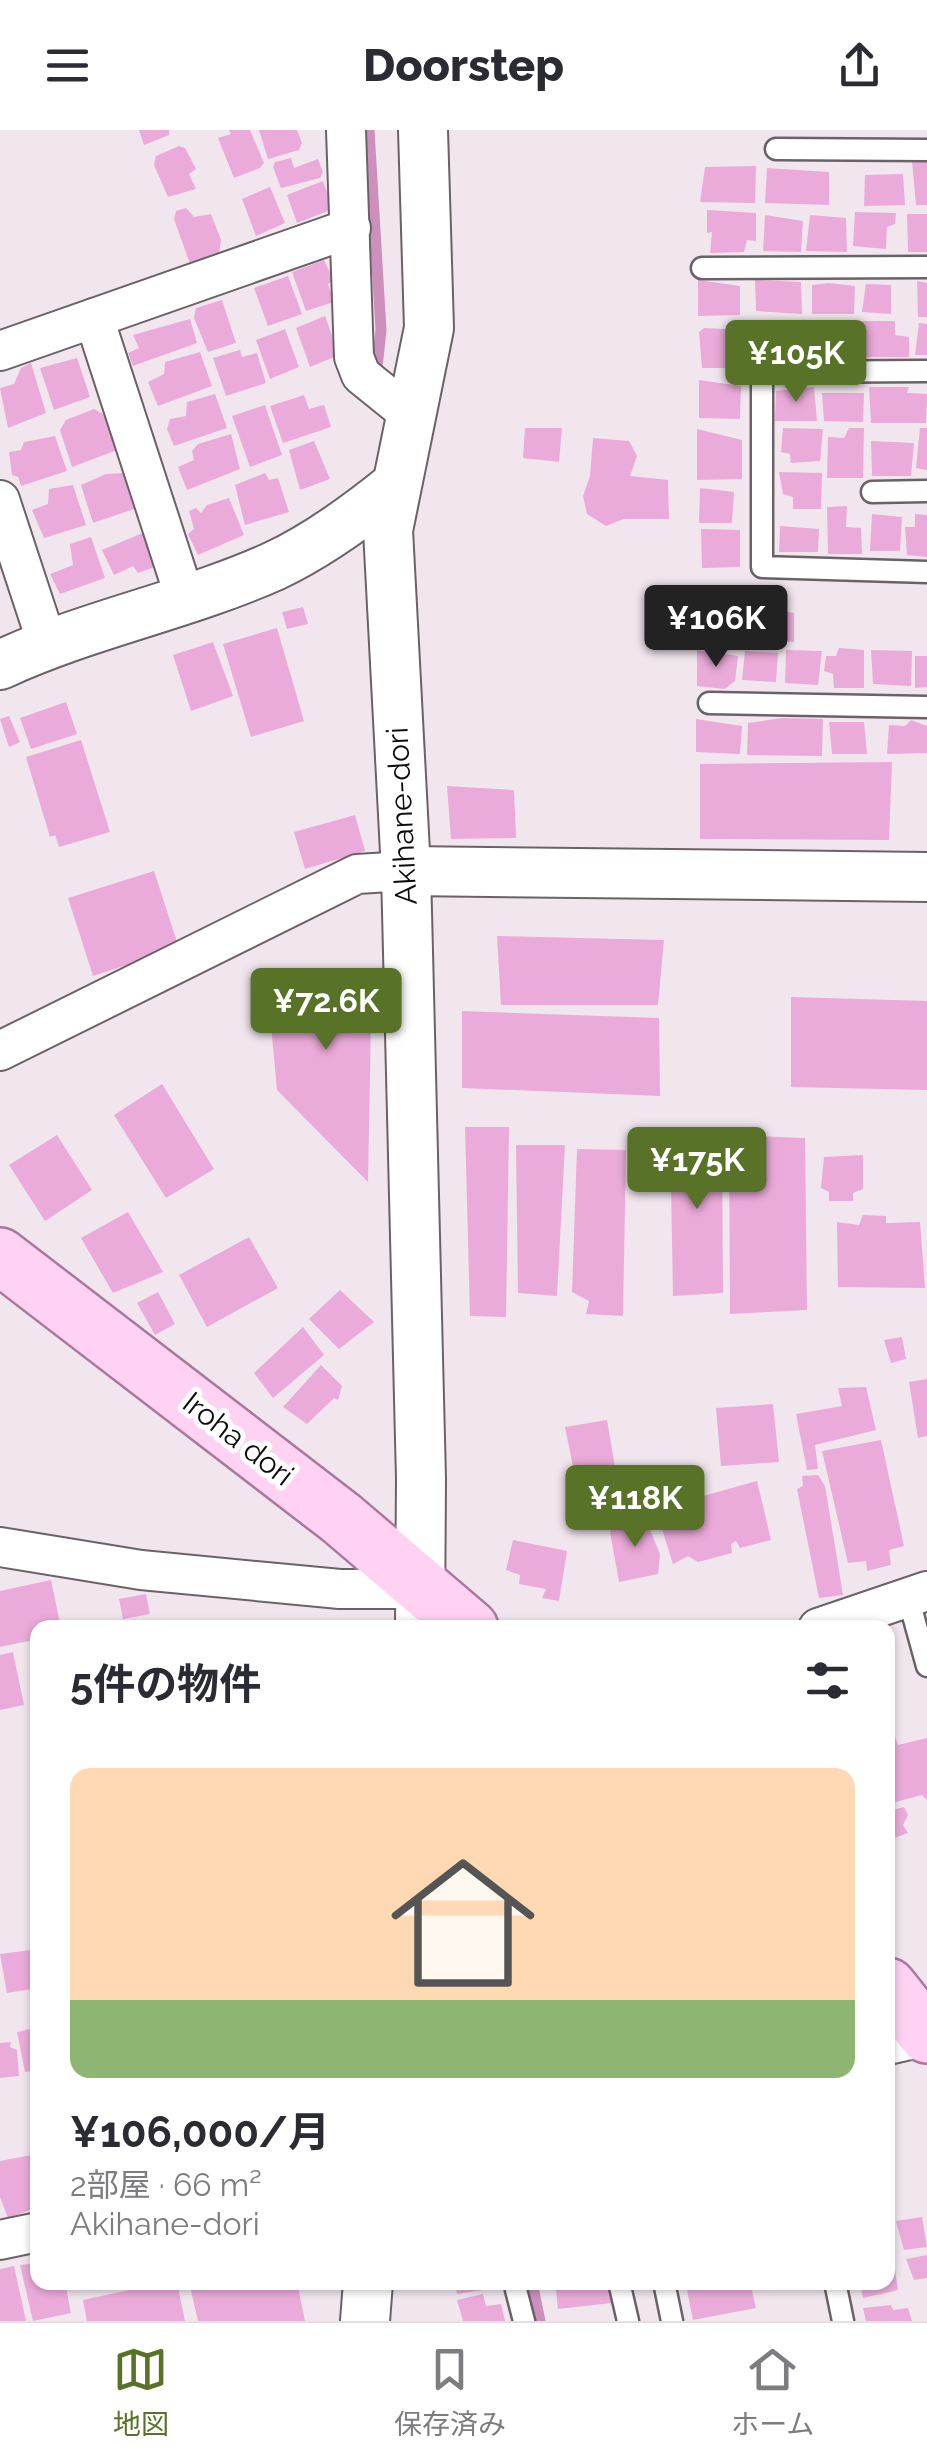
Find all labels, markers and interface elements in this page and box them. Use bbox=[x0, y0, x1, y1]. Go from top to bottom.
icon: menu bbox=[40, 38, 95, 93]
icon: share bbox=[832, 38, 887, 93]
text: Doorstep bbox=[363, 39, 564, 92]
pin: ¥105K bbox=[726, 320, 866, 405]
text: ¥105K bbox=[747, 334, 845, 371]
pin: ¥106K bbox=[646, 585, 786, 670]
text: ¥106K bbox=[666, 599, 766, 636]
street label: Akihane-dori bbox=[379, 726, 424, 906]
pin: ¥72.6K bbox=[245, 968, 407, 1053]
text: ¥72.6K bbox=[273, 982, 379, 1019]
pin: ¥175K bbox=[627, 1127, 767, 1212]
text: ¥175K bbox=[649, 1141, 745, 1178]
street label: Iroha dori bbox=[176, 1385, 300, 1493]
pin: ¥118K bbox=[565, 1465, 705, 1550]
text: ¥118K bbox=[587, 1479, 683, 1516]
icon: filters bbox=[800, 1653, 855, 1708]
text: 5件の物件 bbox=[70, 1660, 261, 1709]
icon: home bbox=[373, 1833, 553, 2013]
text: ¥106,000/月 bbox=[70, 2108, 330, 2157]
text: 2部屋 · 66 m² bbox=[70, 2166, 262, 2203]
text: Akihane-dori bbox=[70, 2205, 260, 2242]
tab: 地図 bbox=[113, 2342, 169, 2442]
tab: 保存済み bbox=[394, 2342, 506, 2442]
tab: ホーム bbox=[731, 2342, 814, 2442]

